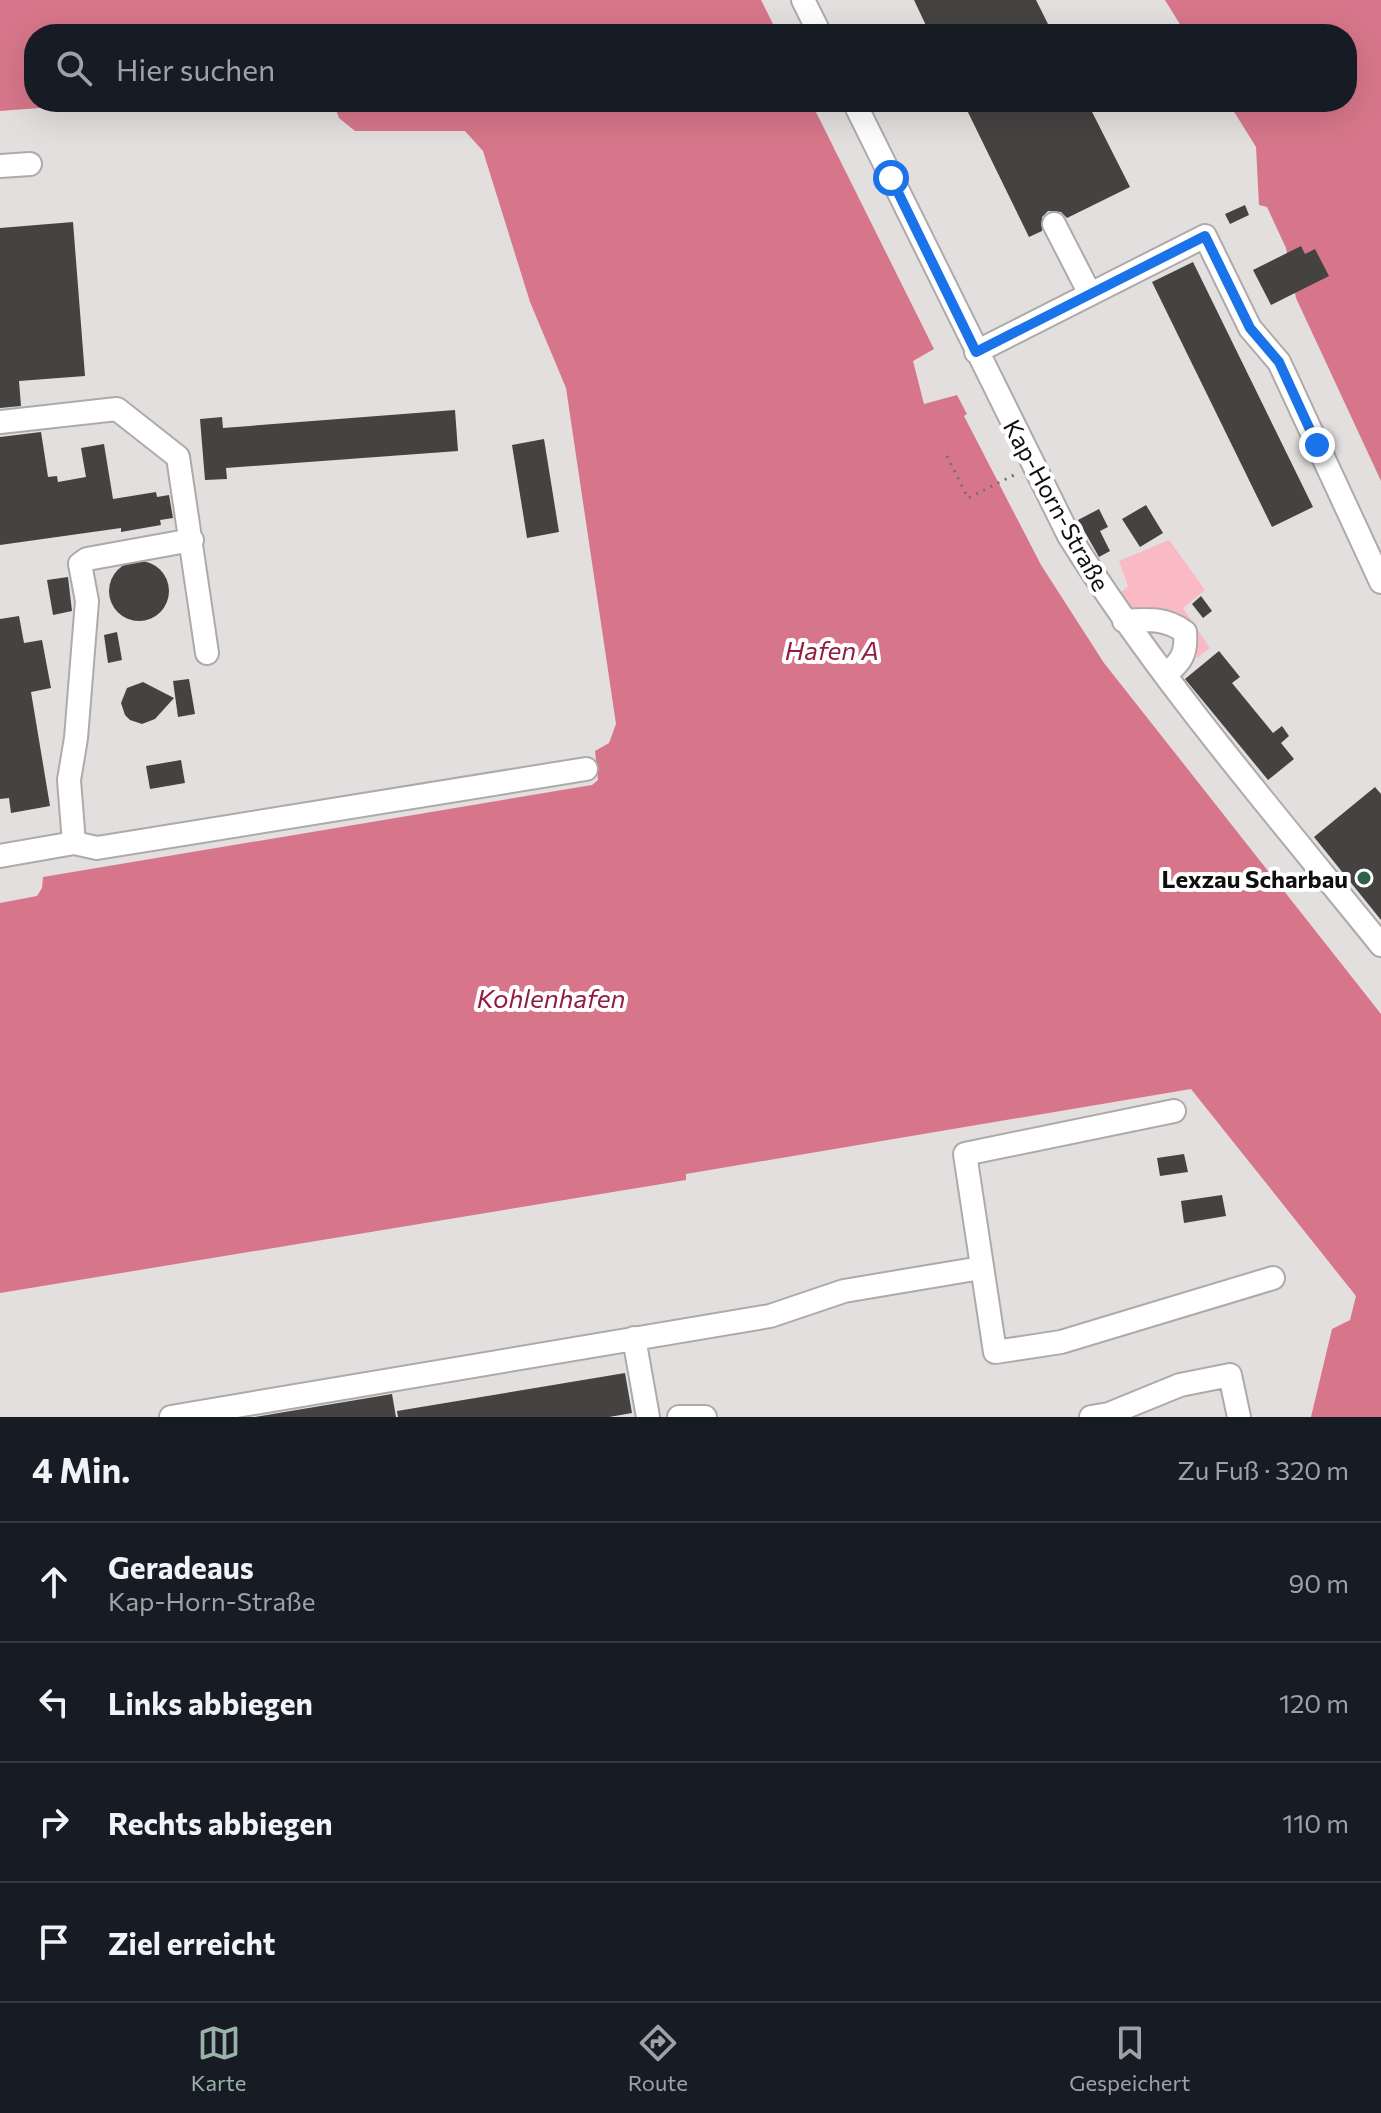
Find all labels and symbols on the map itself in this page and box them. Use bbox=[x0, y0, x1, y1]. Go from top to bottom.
route start bbox=[873, 160, 909, 196]
street label: Kap-Horn-Straße bbox=[998, 414, 1116, 596]
route end bbox=[1299, 427, 1335, 463]
water label: Hafen A bbox=[785, 634, 879, 665]
place label: Lexzau Scharbau bbox=[1161, 864, 1348, 893]
marker: Lexzau Scharbau bbox=[1355, 869, 1373, 887]
water label: Kohlenhafen bbox=[477, 982, 625, 1013]

